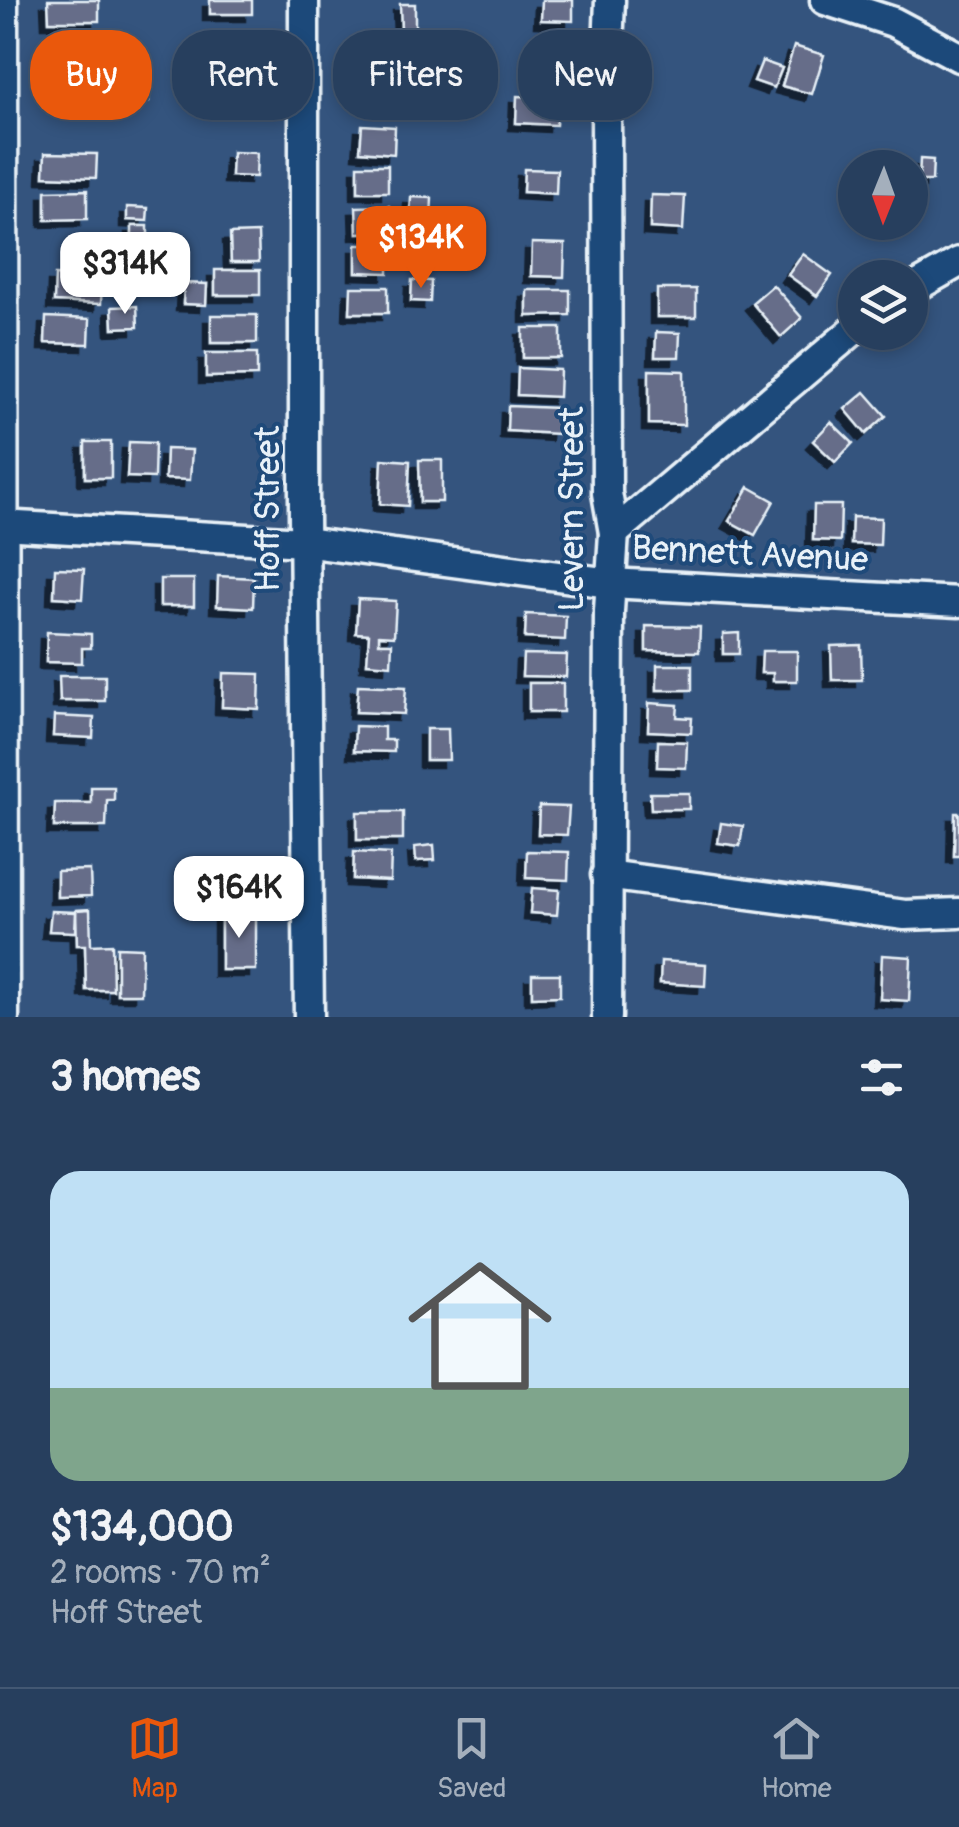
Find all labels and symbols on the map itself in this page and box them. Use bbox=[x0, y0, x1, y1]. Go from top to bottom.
north arrow bbox=[838, 150, 928, 240]
pin: $134K bbox=[351, 206, 491, 291]
pin: $314K bbox=[55, 232, 195, 317]
street label: Levern Street bbox=[550, 406, 594, 611]
street label: Hoff Street bbox=[246, 425, 290, 592]
street label: Bennett Avenue bbox=[631, 526, 869, 582]
pin: $164K bbox=[169, 856, 309, 941]

